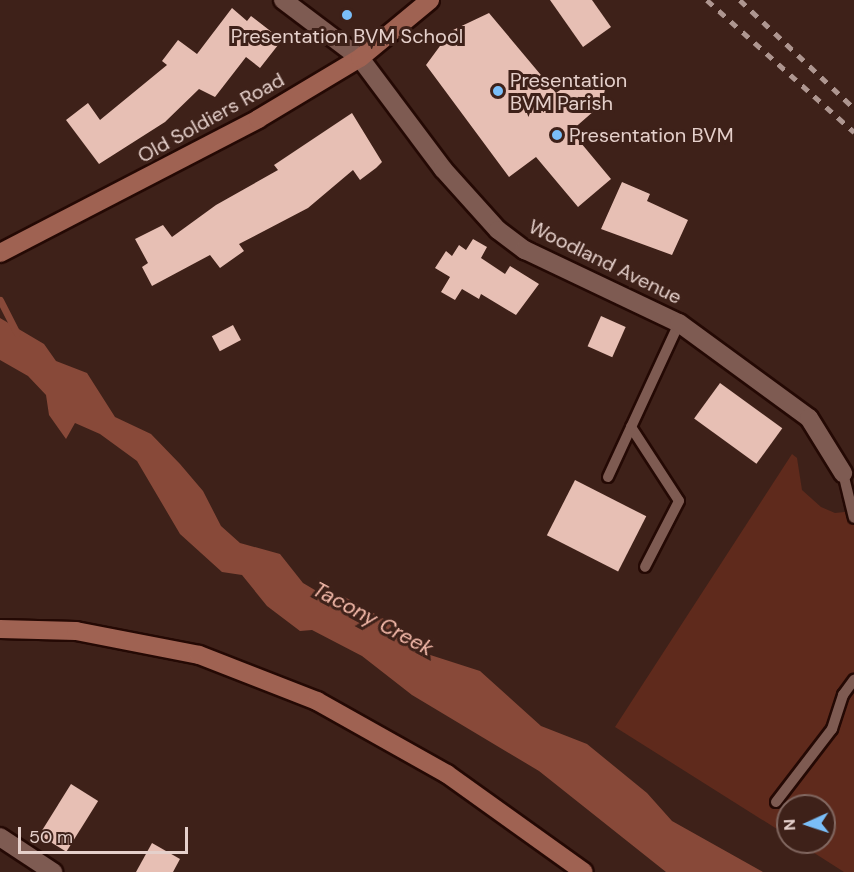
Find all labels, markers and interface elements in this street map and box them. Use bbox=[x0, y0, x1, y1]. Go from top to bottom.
marker: Presentation BVM School bbox=[340, 8, 354, 22]
place label: Presentation BVM School bbox=[231, 24, 463, 48]
street label: Old Soldiers Road bbox=[134, 68, 288, 168]
place label: Presentation BVM Parish bbox=[510, 68, 627, 115]
marker: Presentation BVM Parish bbox=[491, 84, 505, 98]
place label: Presentation BVM bbox=[569, 123, 733, 147]
marker: Presentation BVM bbox=[550, 128, 564, 142]
street label: Woodland Avenue bbox=[525, 215, 685, 309]
water label: Tacony Creek bbox=[308, 577, 438, 661]
north arrow bbox=[776, 794, 836, 854]
scale bar bbox=[21, 815, 190, 853]
text: N bbox=[779, 818, 800, 831]
text: 50 m bbox=[29, 825, 73, 849]

